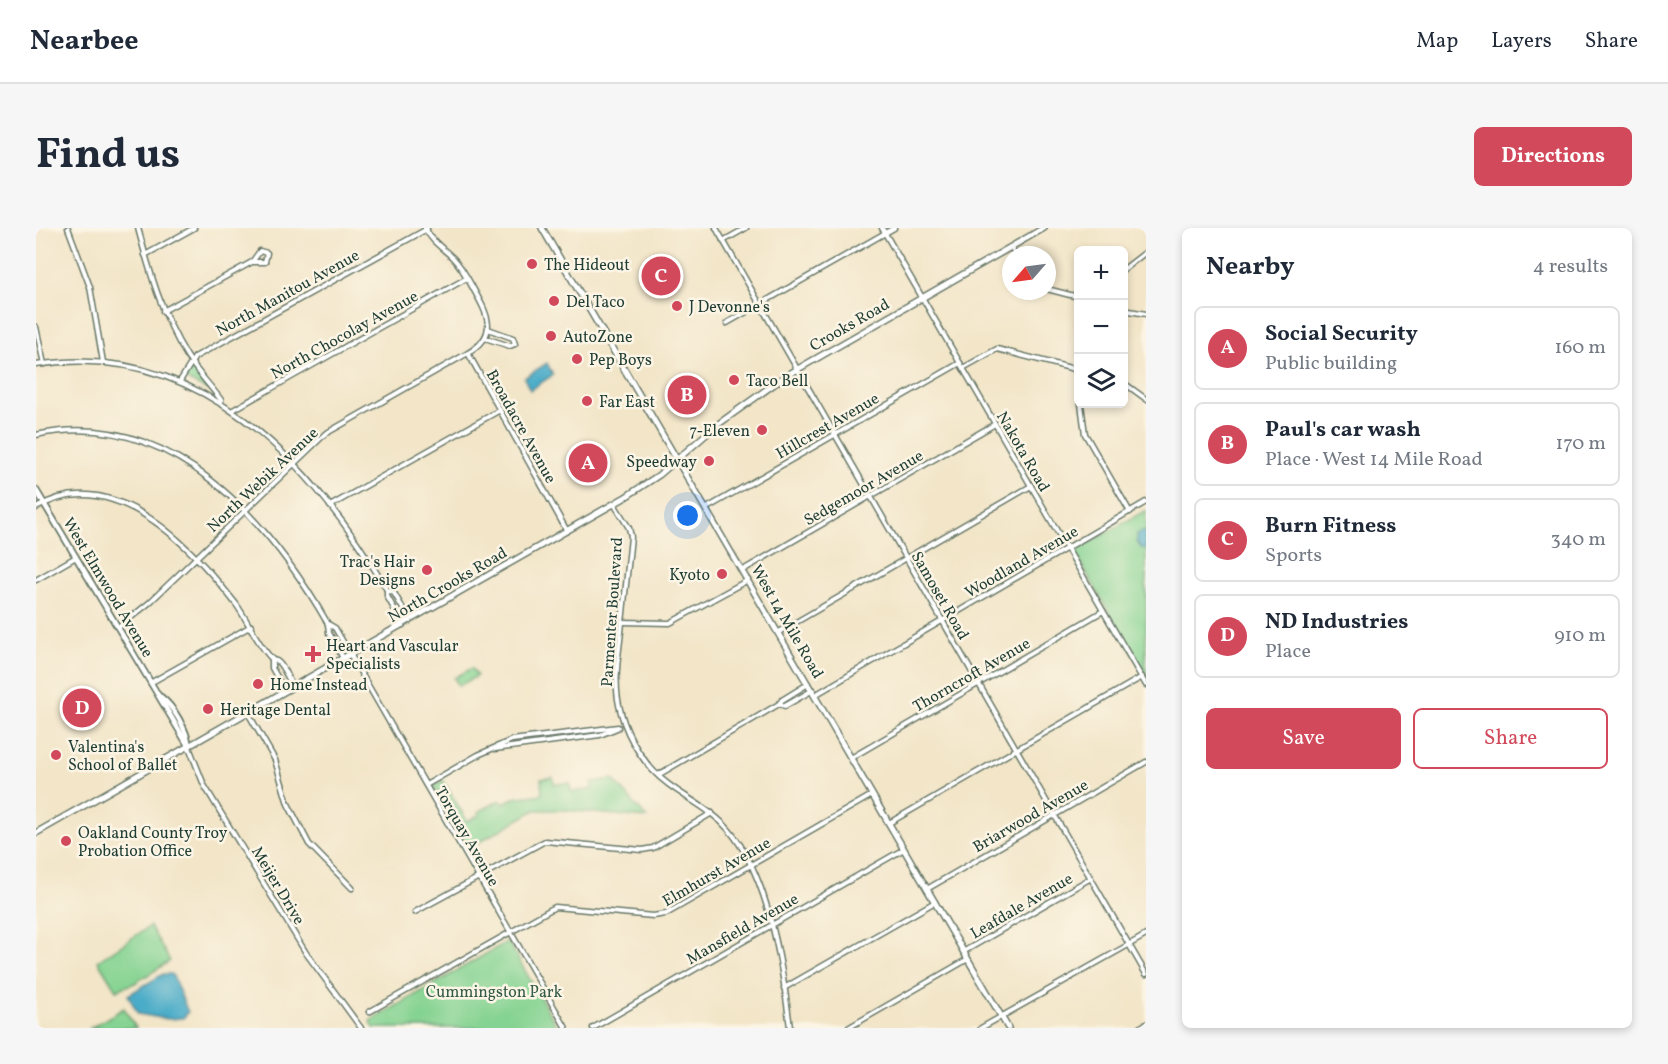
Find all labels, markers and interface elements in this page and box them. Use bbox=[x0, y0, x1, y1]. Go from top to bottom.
text: Nearbee bbox=[30, 22, 139, 61]
text: Map bbox=[1416, 27, 1458, 56]
text: Layers bbox=[1491, 27, 1552, 56]
text: Share bbox=[1585, 27, 1638, 56]
text: Find us bbox=[36, 127, 180, 186]
button: Directions bbox=[1474, 127, 1632, 186]
street label: North Manitou Avenue bbox=[212, 245, 364, 342]
north arrow bbox=[1002, 246, 1056, 300]
map controls bbox=[1074, 246, 1128, 408]
button: + bbox=[1074, 246, 1128, 300]
text: Nearby bbox=[1206, 249, 1295, 285]
text: 4 results bbox=[1533, 253, 1608, 281]
pin: C bbox=[642, 254, 680, 298]
place label: The Hideout bbox=[544, 255, 630, 277]
marker: The Hideout bbox=[525, 257, 539, 271]
street label: North Chocolay Avenue bbox=[267, 286, 423, 385]
place label: Del Taco bbox=[566, 292, 625, 314]
marker: Del Taco bbox=[547, 294, 561, 308]
street label: Crooks Road bbox=[806, 294, 894, 357]
place label: J Devonne's bbox=[689, 297, 770, 319]
marker: J Devonne's bbox=[670, 299, 684, 313]
button: − bbox=[1074, 300, 1128, 354]
text: Social Security bbox=[1265, 319, 1418, 350]
place label: AutoZone bbox=[563, 327, 633, 349]
marker: AutoZone bbox=[544, 329, 558, 343]
text: A bbox=[1220, 334, 1235, 362]
text: 160 m bbox=[1554, 334, 1606, 362]
place label: Pep Boys bbox=[589, 350, 652, 372]
text: Public building bbox=[1265, 350, 1397, 378]
marker: Pep Boys bbox=[570, 352, 584, 366]
button: layers bbox=[1074, 354, 1128, 408]
street label: Broadacre Avenue bbox=[480, 366, 561, 488]
place label: Taco Bell bbox=[746, 371, 809, 393]
pin: B bbox=[668, 372, 706, 418]
marker: Taco Bell bbox=[727, 373, 741, 387]
street label: Hillcrest Avenue bbox=[772, 388, 884, 465]
place label: Far East bbox=[599, 392, 655, 414]
marker: Far East bbox=[580, 394, 594, 408]
street label: Nakota Road bbox=[990, 408, 1054, 496]
text: Paul's car wash bbox=[1265, 415, 1421, 446]
place label: 7-Eleven bbox=[689, 421, 750, 443]
street label: North Webik Avenue bbox=[203, 423, 324, 538]
marker: 7-Eleven bbox=[755, 423, 769, 437]
text: B bbox=[1221, 430, 1234, 458]
text: 170 m bbox=[1556, 430, 1606, 458]
pin: A bbox=[568, 440, 608, 486]
street label: Sedgemoor Avenue bbox=[800, 446, 928, 532]
text: Place · West 14 Mile Road bbox=[1265, 446, 1483, 474]
place label: Speedway bbox=[626, 452, 697, 474]
marker: Speedway bbox=[702, 454, 716, 468]
your location bbox=[673, 501, 702, 530]
text: Burn Fitness bbox=[1265, 511, 1396, 542]
street label: West Elmwood Avenue bbox=[57, 514, 158, 662]
street label: Woodland Avenue bbox=[961, 521, 1083, 604]
text: C bbox=[1221, 526, 1234, 554]
text: 340 m bbox=[1550, 526, 1606, 554]
street label: Parmenter Boulevard bbox=[597, 537, 629, 688]
text: Sports bbox=[1265, 542, 1322, 570]
street label: North Crooks Road bbox=[384, 543, 512, 629]
street label: Samoset Road bbox=[905, 548, 974, 644]
place label: Trac's Hair Designs bbox=[340, 552, 415, 592]
street label: West 14 Mile Road bbox=[745, 561, 828, 683]
marker: Trac's Hair Designs bbox=[420, 563, 434, 577]
place label: Kyoto bbox=[669, 565, 710, 587]
marker: Kyoto bbox=[715, 567, 729, 581]
text: ND Industries bbox=[1265, 607, 1408, 638]
text: D bbox=[1220, 622, 1235, 650]
text: 910 m bbox=[1554, 622, 1606, 650]
street label: Thorncroft Avenue bbox=[909, 633, 1035, 718]
place label: Heart and Vascular Specialists bbox=[326, 636, 459, 676]
text: Place bbox=[1265, 638, 1311, 666]
marker: Heart and Vascular Specialists bbox=[304, 645, 322, 663]
place label: Home Instead bbox=[270, 675, 368, 697]
marker: Home Instead bbox=[251, 677, 265, 691]
pin: D bbox=[62, 686, 102, 730]
place label: Heritage Dental bbox=[220, 700, 331, 722]
marker: Heritage Dental bbox=[201, 702, 215, 716]
button: Save bbox=[1206, 708, 1401, 769]
button: Share bbox=[1413, 708, 1608, 769]
place label: Valentina's School of Ballet bbox=[68, 737, 178, 777]
marker: Valentina's School of Ballet bbox=[49, 748, 63, 762]
street label: Briarwood Avenue bbox=[969, 775, 1093, 859]
street label: Torquay Avenue bbox=[429, 783, 504, 891]
place label: Oakland County Troy Probation Office bbox=[78, 823, 228, 863]
street label: Elmhurst Avenue bbox=[659, 833, 775, 913]
marker: Oakland County Troy Probation Office bbox=[59, 834, 73, 848]
street label: Meijer Drive bbox=[245, 843, 309, 929]
street label: Leafdale Avenue bbox=[967, 868, 1077, 945]
street label: Mansfield Avenue bbox=[683, 889, 803, 971]
park label: Cummingston Park bbox=[426, 982, 563, 1004]

